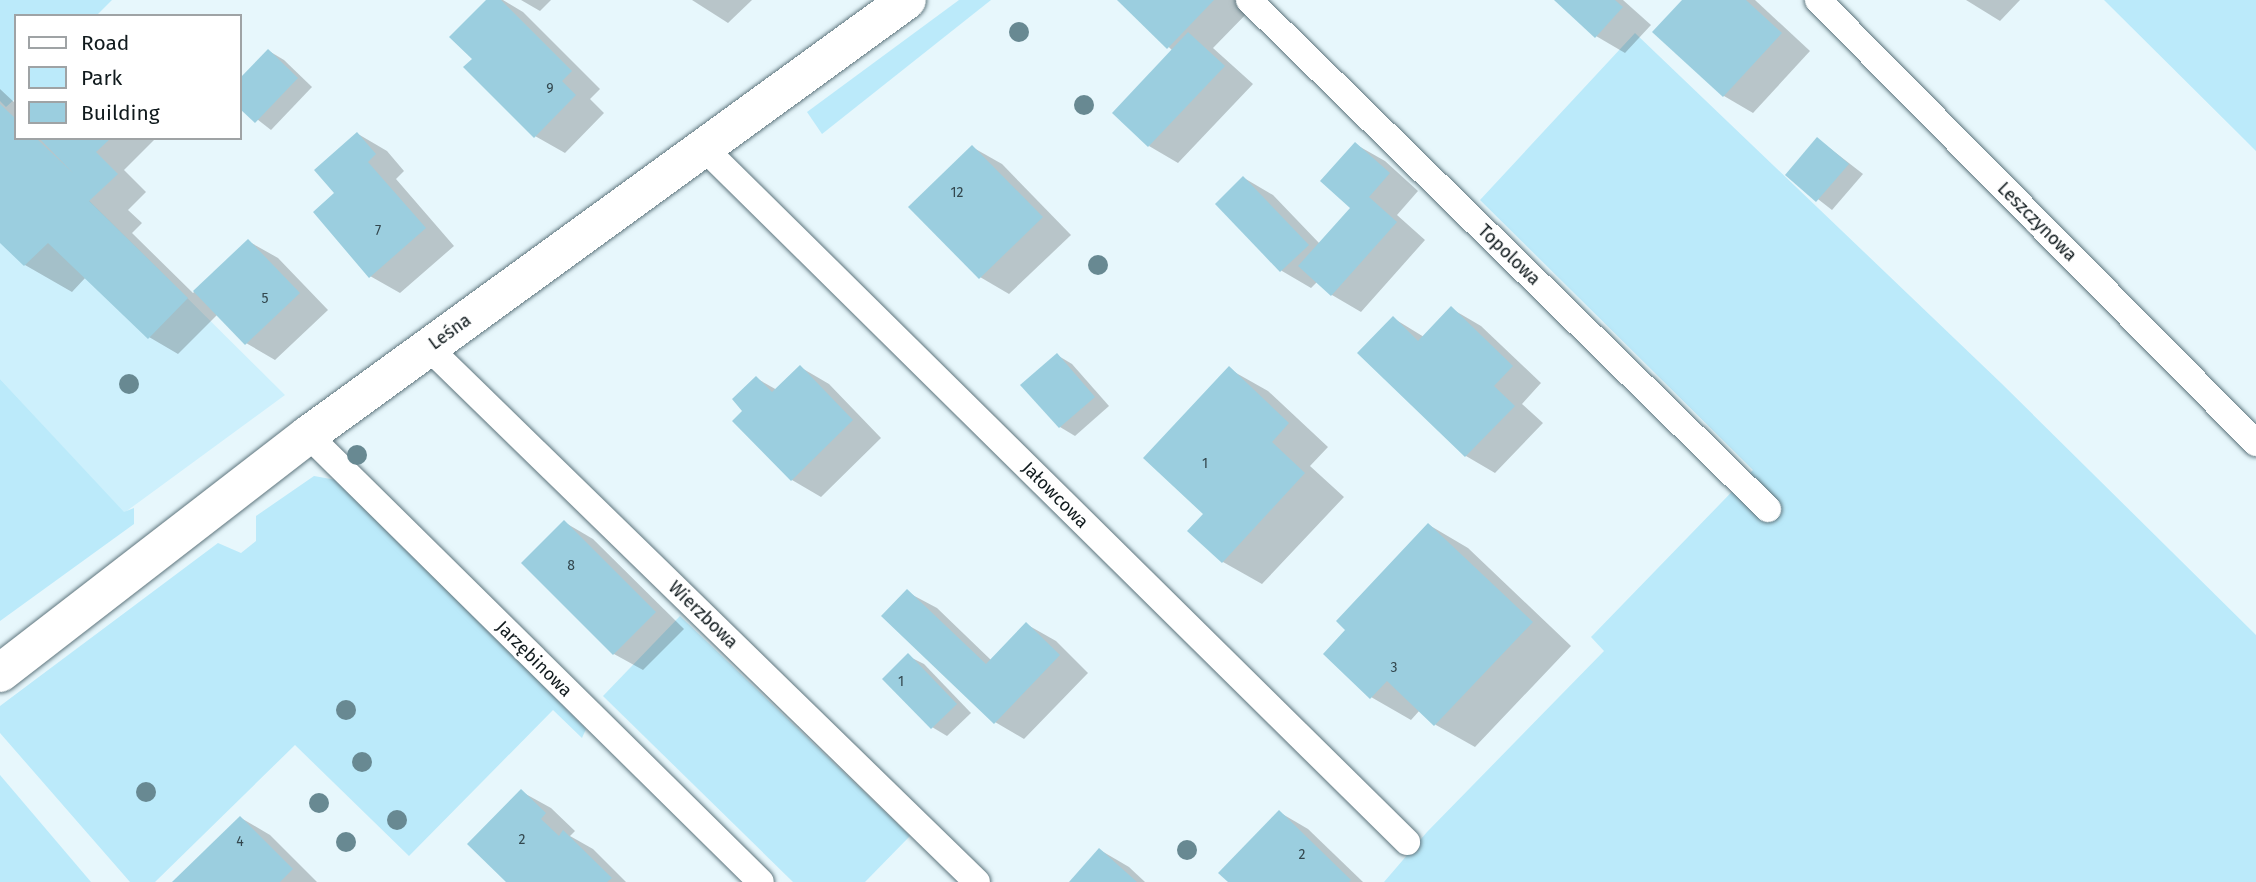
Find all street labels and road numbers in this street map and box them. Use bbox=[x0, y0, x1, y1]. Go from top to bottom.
street label: Leszczynowa bbox=[1993, 178, 2081, 266]
street label: Topolowa bbox=[1473, 220, 1545, 290]
street label: Leśna bbox=[425, 309, 475, 355]
street label: Jałowcowa bbox=[1017, 457, 1093, 533]
street label: Wierzbowa bbox=[664, 577, 742, 653]
street label: Jarzębinowa bbox=[491, 616, 577, 702]

